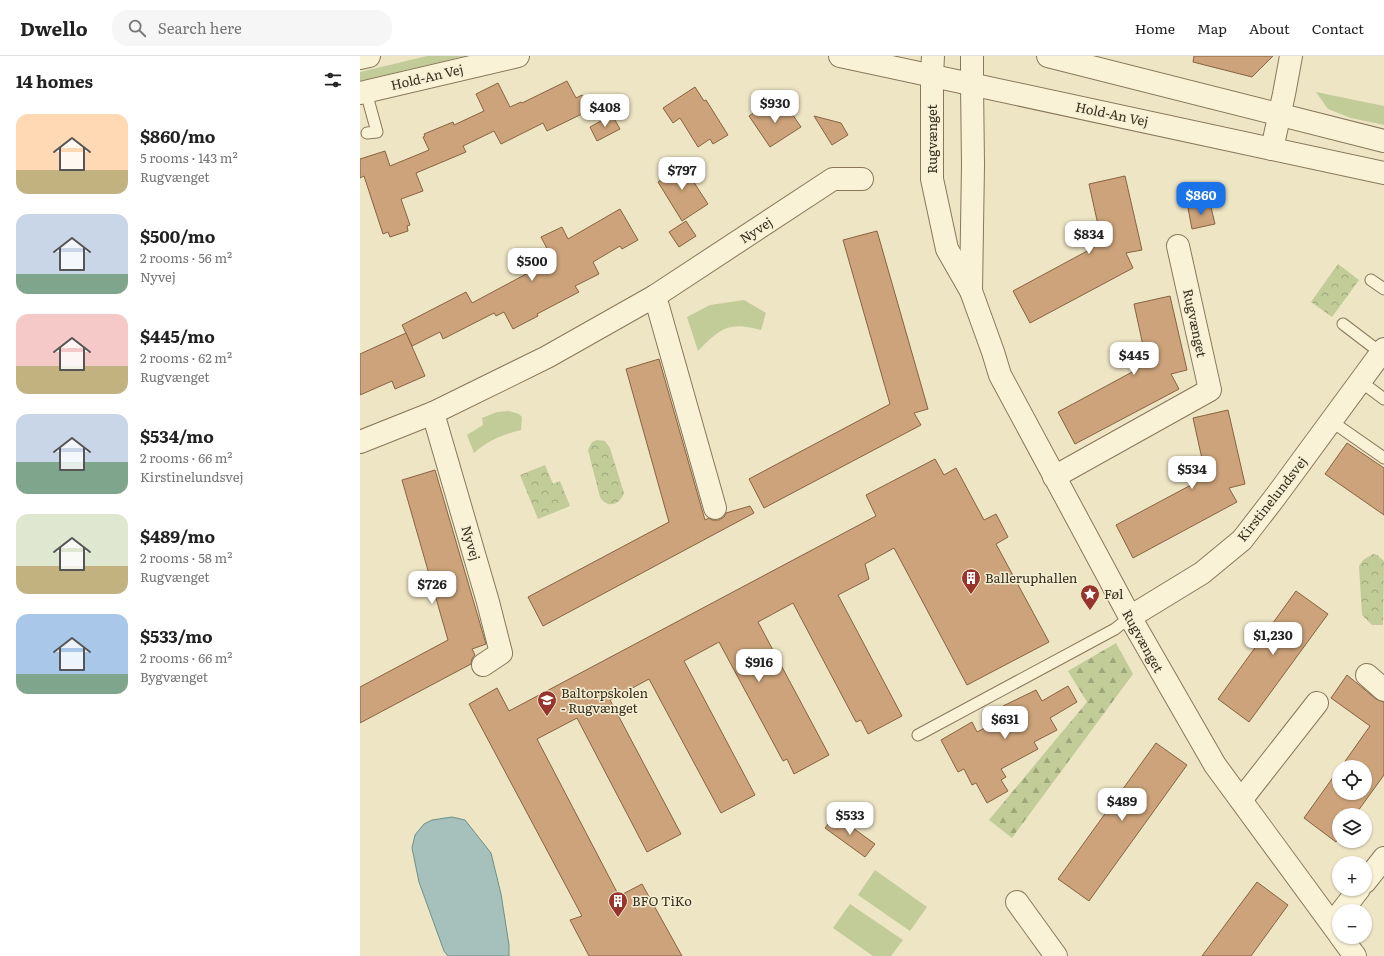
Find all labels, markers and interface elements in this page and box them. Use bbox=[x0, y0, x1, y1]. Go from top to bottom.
search box bbox=[112, 10, 392, 46]
text: Dwello bbox=[20, 14, 88, 42]
text: Search here bbox=[158, 16, 242, 39]
icon: search bbox=[126, 17, 148, 39]
text: Home bbox=[1135, 18, 1175, 38]
text: Map bbox=[1197, 18, 1227, 38]
text: About bbox=[1249, 18, 1290, 38]
text: Contact bbox=[1312, 18, 1364, 38]
street label: Hold-An Vej bbox=[389, 59, 465, 94]
text: 14 homes bbox=[16, 68, 93, 93]
icon: filters bbox=[322, 69, 344, 91]
pin: $930 bbox=[751, 90, 799, 124]
text: $930 bbox=[760, 93, 790, 112]
pin: $408 bbox=[581, 94, 629, 128]
text: $408 bbox=[589, 97, 621, 116]
street label: Hold-An Vej bbox=[1074, 97, 1150, 131]
street label: Rugvænget bbox=[922, 103, 941, 174]
text: $860/mo bbox=[140, 123, 215, 148]
icon: home bbox=[48, 130, 96, 178]
text: 5 rooms · 143 m² bbox=[140, 148, 238, 167]
pin: $797 bbox=[658, 157, 706, 191]
text: $797 bbox=[667, 160, 697, 179]
text: Rugvænget bbox=[140, 167, 210, 186]
pin: $860 bbox=[1177, 182, 1225, 216]
text: $860 bbox=[1186, 185, 1217, 204]
street label: Nyvej bbox=[736, 212, 776, 247]
pin: $834 bbox=[1065, 221, 1113, 255]
text: $500/mo bbox=[140, 223, 215, 248]
text: $834 bbox=[1074, 224, 1104, 243]
icon: home bbox=[48, 230, 96, 278]
text: 2 rooms · 56 m² bbox=[140, 248, 232, 267]
pin: $500 bbox=[508, 248, 556, 282]
text: $500 bbox=[517, 251, 547, 270]
text: Nyvej bbox=[140, 267, 176, 286]
street label: Rugvænget bbox=[1179, 287, 1212, 360]
text: $445/mo bbox=[140, 323, 215, 348]
icon: home bbox=[48, 330, 96, 378]
pin: $445 bbox=[1110, 342, 1158, 376]
text: $445 bbox=[1119, 345, 1149, 364]
text: 2 rooms · 62 m² bbox=[140, 348, 232, 367]
text: Rugvænget bbox=[140, 367, 210, 386]
text: $534/mo bbox=[140, 423, 214, 448]
icon: home bbox=[48, 430, 96, 478]
text: 2 rooms · 66 m² bbox=[140, 448, 233, 467]
street label: Kirstinelundsvej bbox=[1232, 452, 1311, 545]
pin: $534 bbox=[1168, 456, 1216, 490]
text: $534 bbox=[1177, 459, 1207, 478]
text: Kirstinelundsvej bbox=[140, 467, 243, 486]
text: $489/mo bbox=[140, 523, 215, 548]
street label: Nyvej bbox=[457, 523, 486, 563]
icon: home bbox=[48, 530, 96, 578]
text: 2 rooms · 58 m² bbox=[140, 548, 232, 567]
text: Rugvænget bbox=[140, 567, 210, 586]
building icon: Balleruphallen bbox=[960, 567, 982, 595]
place label: Balleruphallen bbox=[985, 568, 1078, 587]
pin: $726 bbox=[408, 571, 456, 605]
text: $726 bbox=[417, 574, 447, 593]
place icon: Føl bbox=[1079, 583, 1101, 611]
place label: Føl bbox=[1104, 584, 1124, 603]
street label: Rugvænget bbox=[1118, 606, 1169, 676]
pin: $1,230 bbox=[1240, 622, 1306, 656]
text: $533/mo bbox=[140, 623, 213, 648]
text: $1,230 bbox=[1253, 625, 1293, 644]
icon: home bbox=[48, 630, 96, 678]
text: 2 rooms · 66 m² bbox=[140, 648, 233, 667]
pin: $916 bbox=[735, 649, 783, 683]
text: $916 bbox=[745, 652, 773, 671]
text: Bygvænget bbox=[140, 667, 208, 686]
place label: Baltorpskolen - Rugvænget bbox=[561, 683, 648, 717]
school or university icon: Baltorpskolen - Rugvænget bbox=[536, 689, 558, 717]
pin: $631 bbox=[981, 706, 1029, 740]
text: $631 bbox=[991, 709, 1019, 728]
map controls bbox=[1332, 760, 1372, 944]
button: locate bbox=[1332, 760, 1372, 800]
pin: $489 bbox=[1098, 788, 1146, 822]
text: $489 bbox=[1107, 791, 1137, 810]
pin: $533 bbox=[826, 802, 874, 836]
text: $533 bbox=[836, 805, 864, 824]
button: layers bbox=[1332, 808, 1372, 848]
button: + bbox=[1332, 856, 1372, 896]
building icon: BFO TiKo bbox=[607, 890, 629, 918]
place label: BFO TiKo bbox=[632, 891, 692, 910]
button: − bbox=[1332, 904, 1372, 944]

